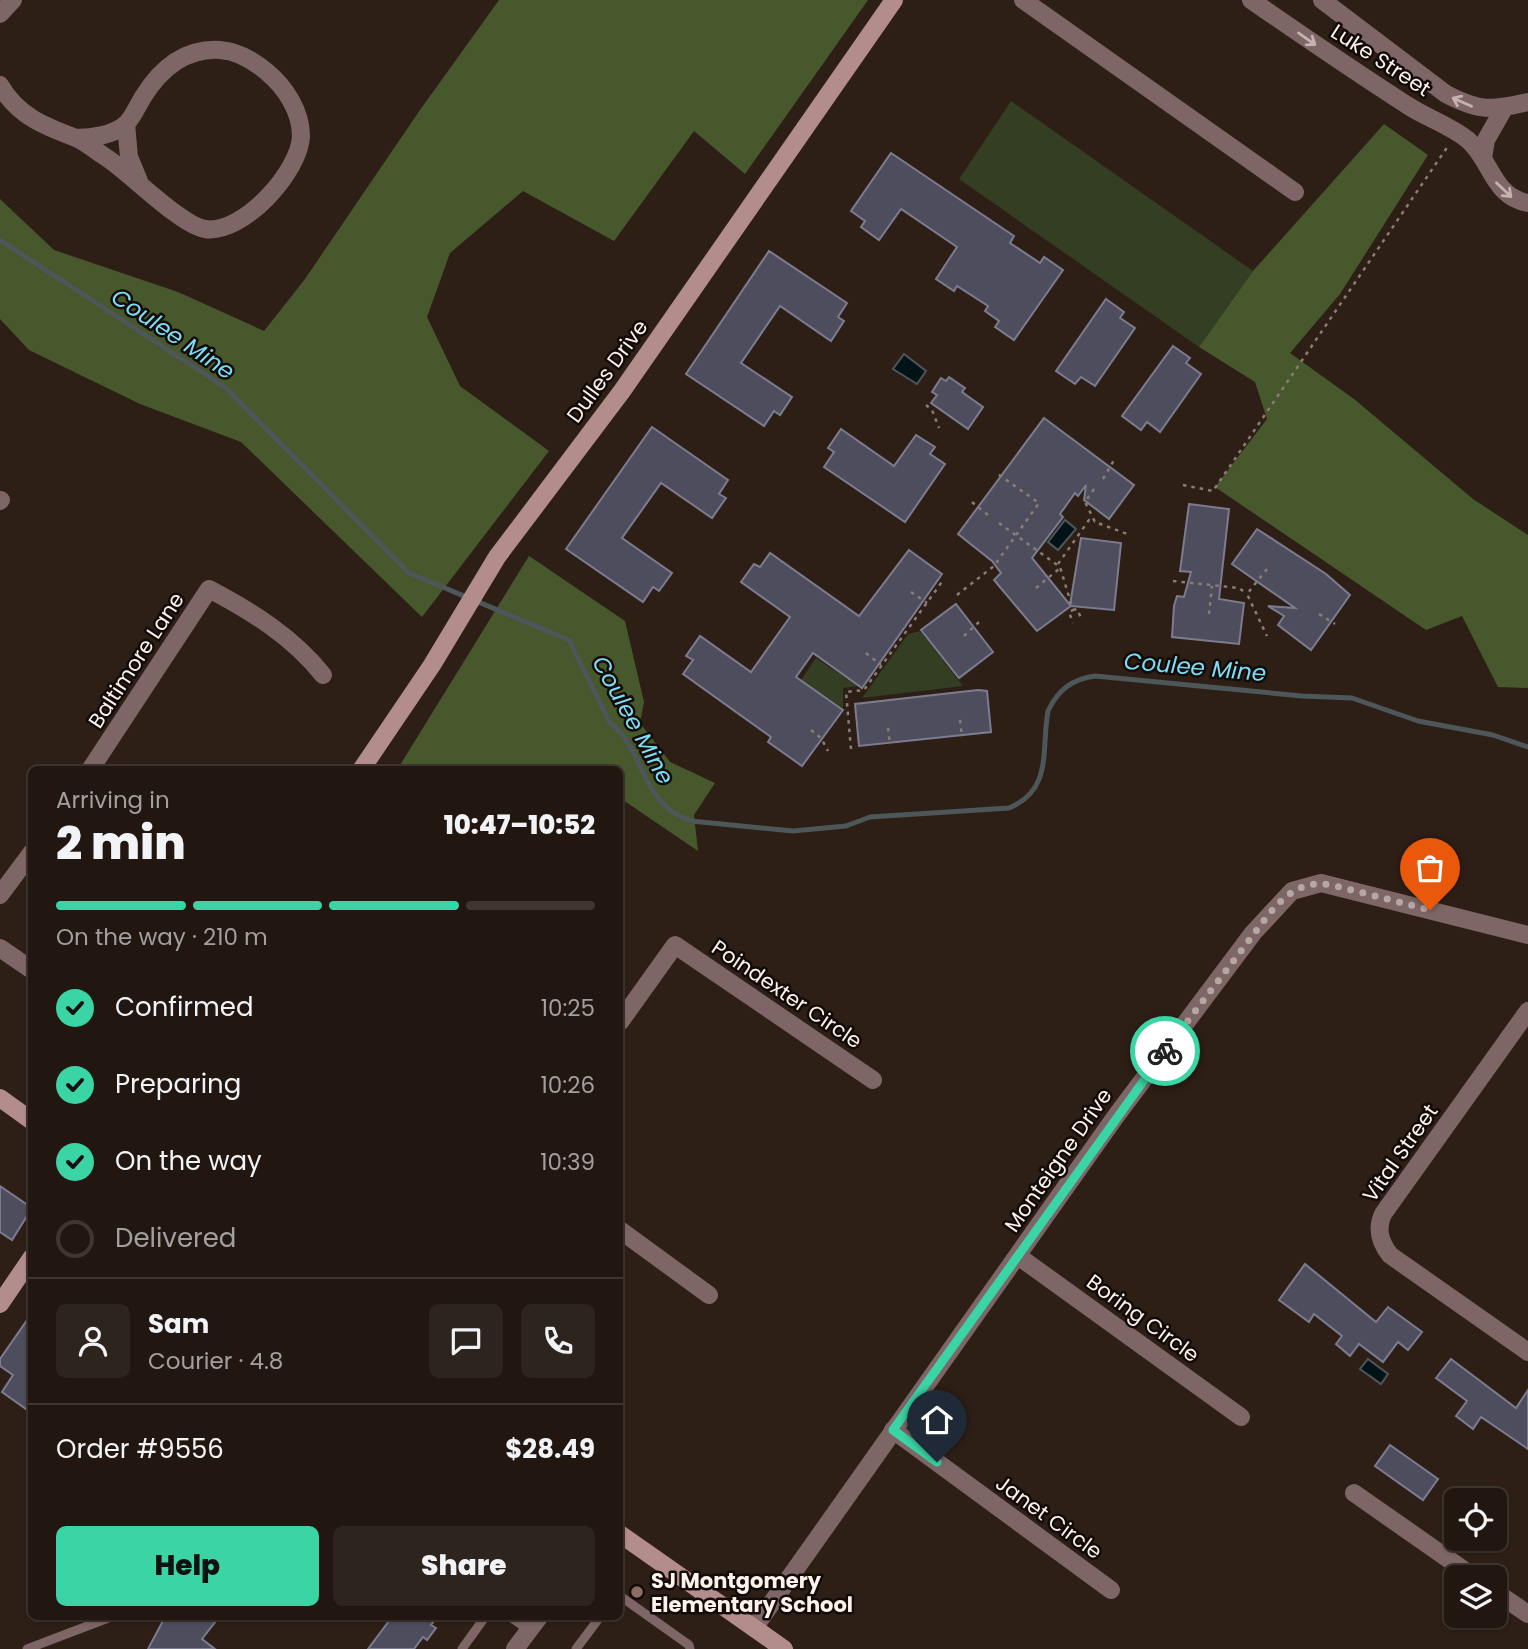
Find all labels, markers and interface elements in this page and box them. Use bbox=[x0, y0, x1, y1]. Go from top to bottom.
street label: Luke Street bbox=[1326, 17, 1436, 103]
one-way arrow bbox=[1297, 32, 1317, 46]
one-way arrow bbox=[1452, 95, 1473, 108]
one-way arrow bbox=[1495, 181, 1512, 198]
water label: Coulee Mine bbox=[105, 281, 241, 387]
street label: Dulles Drive bbox=[560, 314, 654, 428]
street label: Baltimore Lane bbox=[81, 587, 191, 733]
water label: Coulee Mine bbox=[1123, 645, 1267, 689]
water label: Coulee Mine bbox=[584, 650, 682, 790]
text: Arriving in bbox=[56, 784, 170, 816]
text: 10:47–10:52 bbox=[444, 807, 595, 843]
text: 2 min bbox=[56, 811, 186, 875]
pin bbox=[1400, 838, 1460, 910]
icon: bag bbox=[1411, 849, 1449, 887]
text: On the way · 210 m bbox=[56, 921, 268, 953]
street label: Poindexter Circle bbox=[706, 933, 868, 1055]
icon: check bbox=[56, 989, 94, 1027]
text: Confirmed bbox=[115, 989, 253, 1025]
text: 10:25 bbox=[541, 992, 595, 1024]
courier bbox=[1130, 1016, 1200, 1086]
icon: bike bbox=[1146, 1032, 1184, 1070]
icon: check bbox=[56, 1066, 94, 1104]
text: Preparing bbox=[115, 1066, 241, 1102]
text: 10:26 bbox=[540, 1069, 595, 1101]
street label: Monteigne Drive bbox=[997, 1082, 1119, 1238]
street label: Vital Street bbox=[1356, 1098, 1444, 1208]
icon: check bbox=[56, 1143, 94, 1181]
text: On the way bbox=[115, 1143, 262, 1179]
text: 10:39 bbox=[540, 1146, 595, 1178]
text: Delivered bbox=[115, 1220, 236, 1256]
street label: Boring Circle bbox=[1081, 1267, 1205, 1369]
button: person bbox=[56, 1304, 130, 1378]
button: chat bbox=[429, 1304, 503, 1378]
button: phone bbox=[521, 1304, 595, 1378]
text: Sam bbox=[148, 1306, 209, 1342]
text: Courier · 4.8 bbox=[148, 1345, 283, 1377]
pin bbox=[907, 1390, 967, 1462]
icon: home bbox=[918, 1401, 956, 1439]
text: Order #9556 bbox=[56, 1431, 224, 1467]
text: $28.49 bbox=[505, 1431, 595, 1467]
street label: Janet Circle bbox=[990, 1468, 1108, 1566]
map controls bbox=[1444, 1488, 1507, 1628]
button: locate bbox=[1444, 1488, 1507, 1551]
button: Help bbox=[56, 1526, 319, 1606]
button: Share bbox=[333, 1526, 595, 1606]
button: layers bbox=[1444, 1565, 1507, 1628]
place label: SJ Montgomery Elementary School bbox=[651, 1566, 853, 1619]
marker: SJ Montgomery Elementary School bbox=[629, 1584, 645, 1600]

